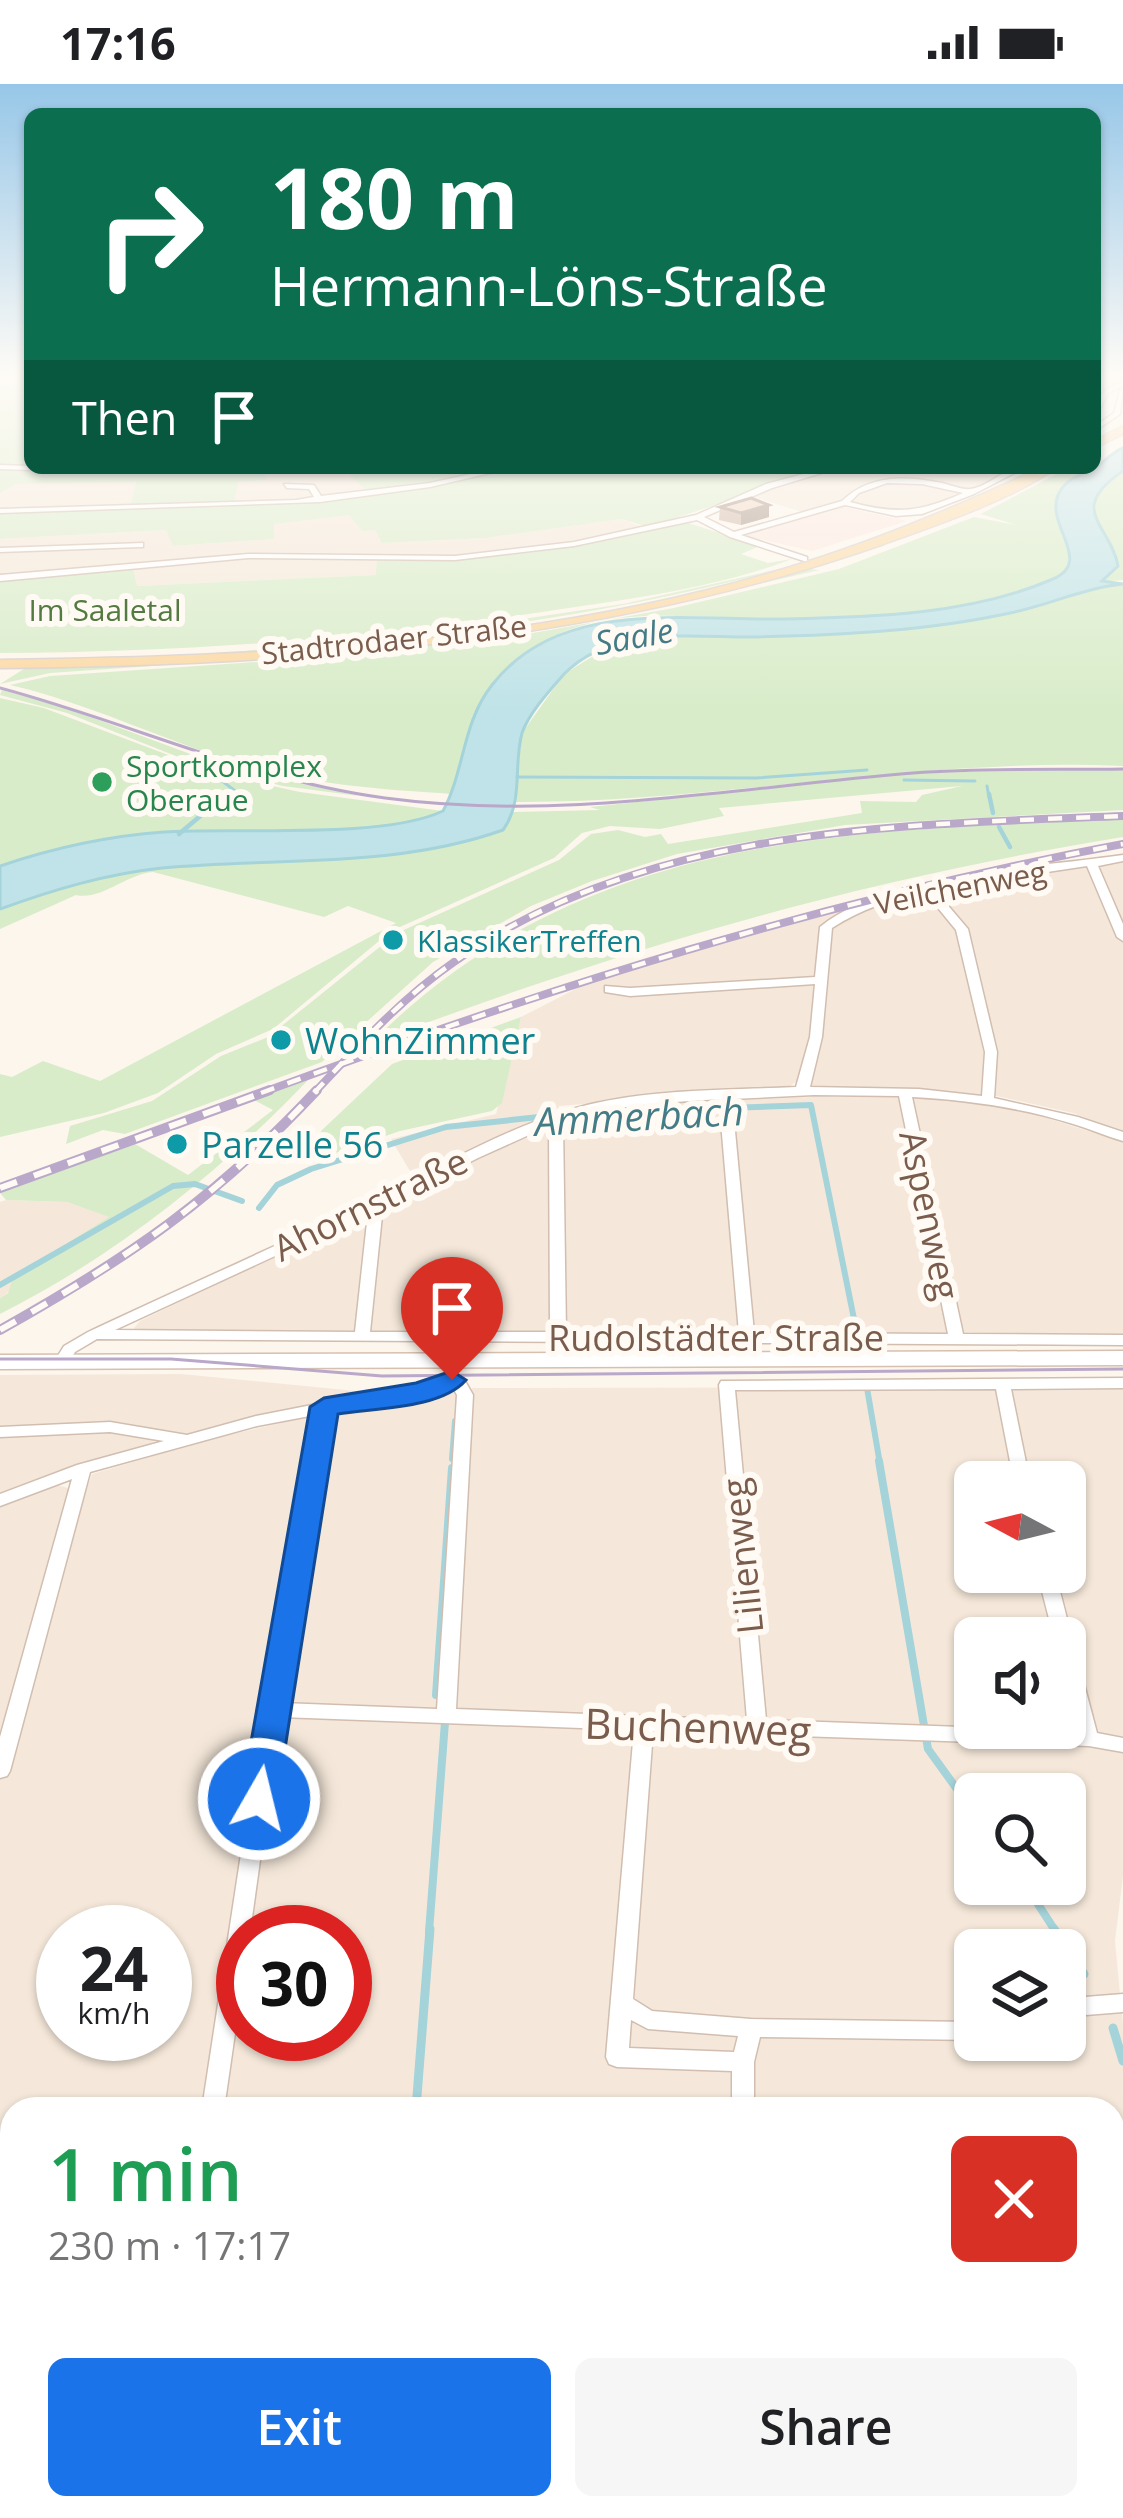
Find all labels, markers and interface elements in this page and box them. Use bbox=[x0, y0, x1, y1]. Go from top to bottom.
text: 17:16 bbox=[60, 12, 176, 73]
text: 180 m bbox=[270, 139, 518, 254]
icon: right bbox=[72, 156, 228, 312]
text: Hermann-Löns-Straße bbox=[270, 248, 828, 322]
icon: arrive bbox=[201, 384, 267, 450]
text: Then bbox=[72, 387, 177, 448]
park label: Im Saaletal bbox=[28, 589, 182, 630]
street label: Stadtrodaer Straße bbox=[259, 605, 529, 673]
water label: Saale bbox=[591, 607, 677, 665]
place label: Sportkomplex Oberaue bbox=[126, 745, 322, 820]
marker: Sportkomplex Oberaue bbox=[89, 769, 115, 795]
street label: Veilchenweg bbox=[871, 850, 1049, 924]
place label: KlassikerTreffen bbox=[417, 920, 642, 961]
marker: KlassikerTreffen bbox=[380, 927, 406, 953]
place label: WohnZimmer bbox=[305, 1016, 536, 1065]
marker: WohnZimmer bbox=[268, 1027, 294, 1053]
water label: Ammerbach bbox=[530, 1083, 745, 1147]
place label: Parzelle 56 bbox=[201, 1120, 383, 1169]
street label: Aspenweg bbox=[888, 1126, 972, 1304]
marker: Parzelle 56 bbox=[164, 1131, 190, 1157]
street label: Ahornstraße bbox=[265, 1136, 475, 1272]
pin bbox=[401, 1257, 503, 1380]
icon: arrive bbox=[419, 1275, 485, 1341]
street label: Rudolstädter Straße bbox=[548, 1313, 884, 1362]
north arrow bbox=[954, 1461, 1086, 1593]
map controls bbox=[954, 1461, 1086, 2061]
street label: Lilienweg bbox=[709, 1476, 775, 1636]
button: sound bbox=[954, 1617, 1086, 1749]
street label: Buchenweg bbox=[584, 1694, 812, 1758]
position arrow bbox=[196, 1736, 322, 1862]
button: search bbox=[954, 1773, 1086, 1905]
speed limit sign: 30 bbox=[216, 1905, 372, 2061]
text: 24 bbox=[80, 1927, 148, 2009]
button: layers bbox=[954, 1929, 1086, 2061]
text: km/h bbox=[78, 1992, 150, 2033]
text: 1 min bbox=[48, 2124, 242, 2222]
button: close bbox=[951, 2136, 1077, 2262]
text: 230 m · 17:17 bbox=[48, 2218, 291, 2271]
button: Exit bbox=[48, 2358, 551, 2496]
button: Share bbox=[575, 2358, 1077, 2496]

